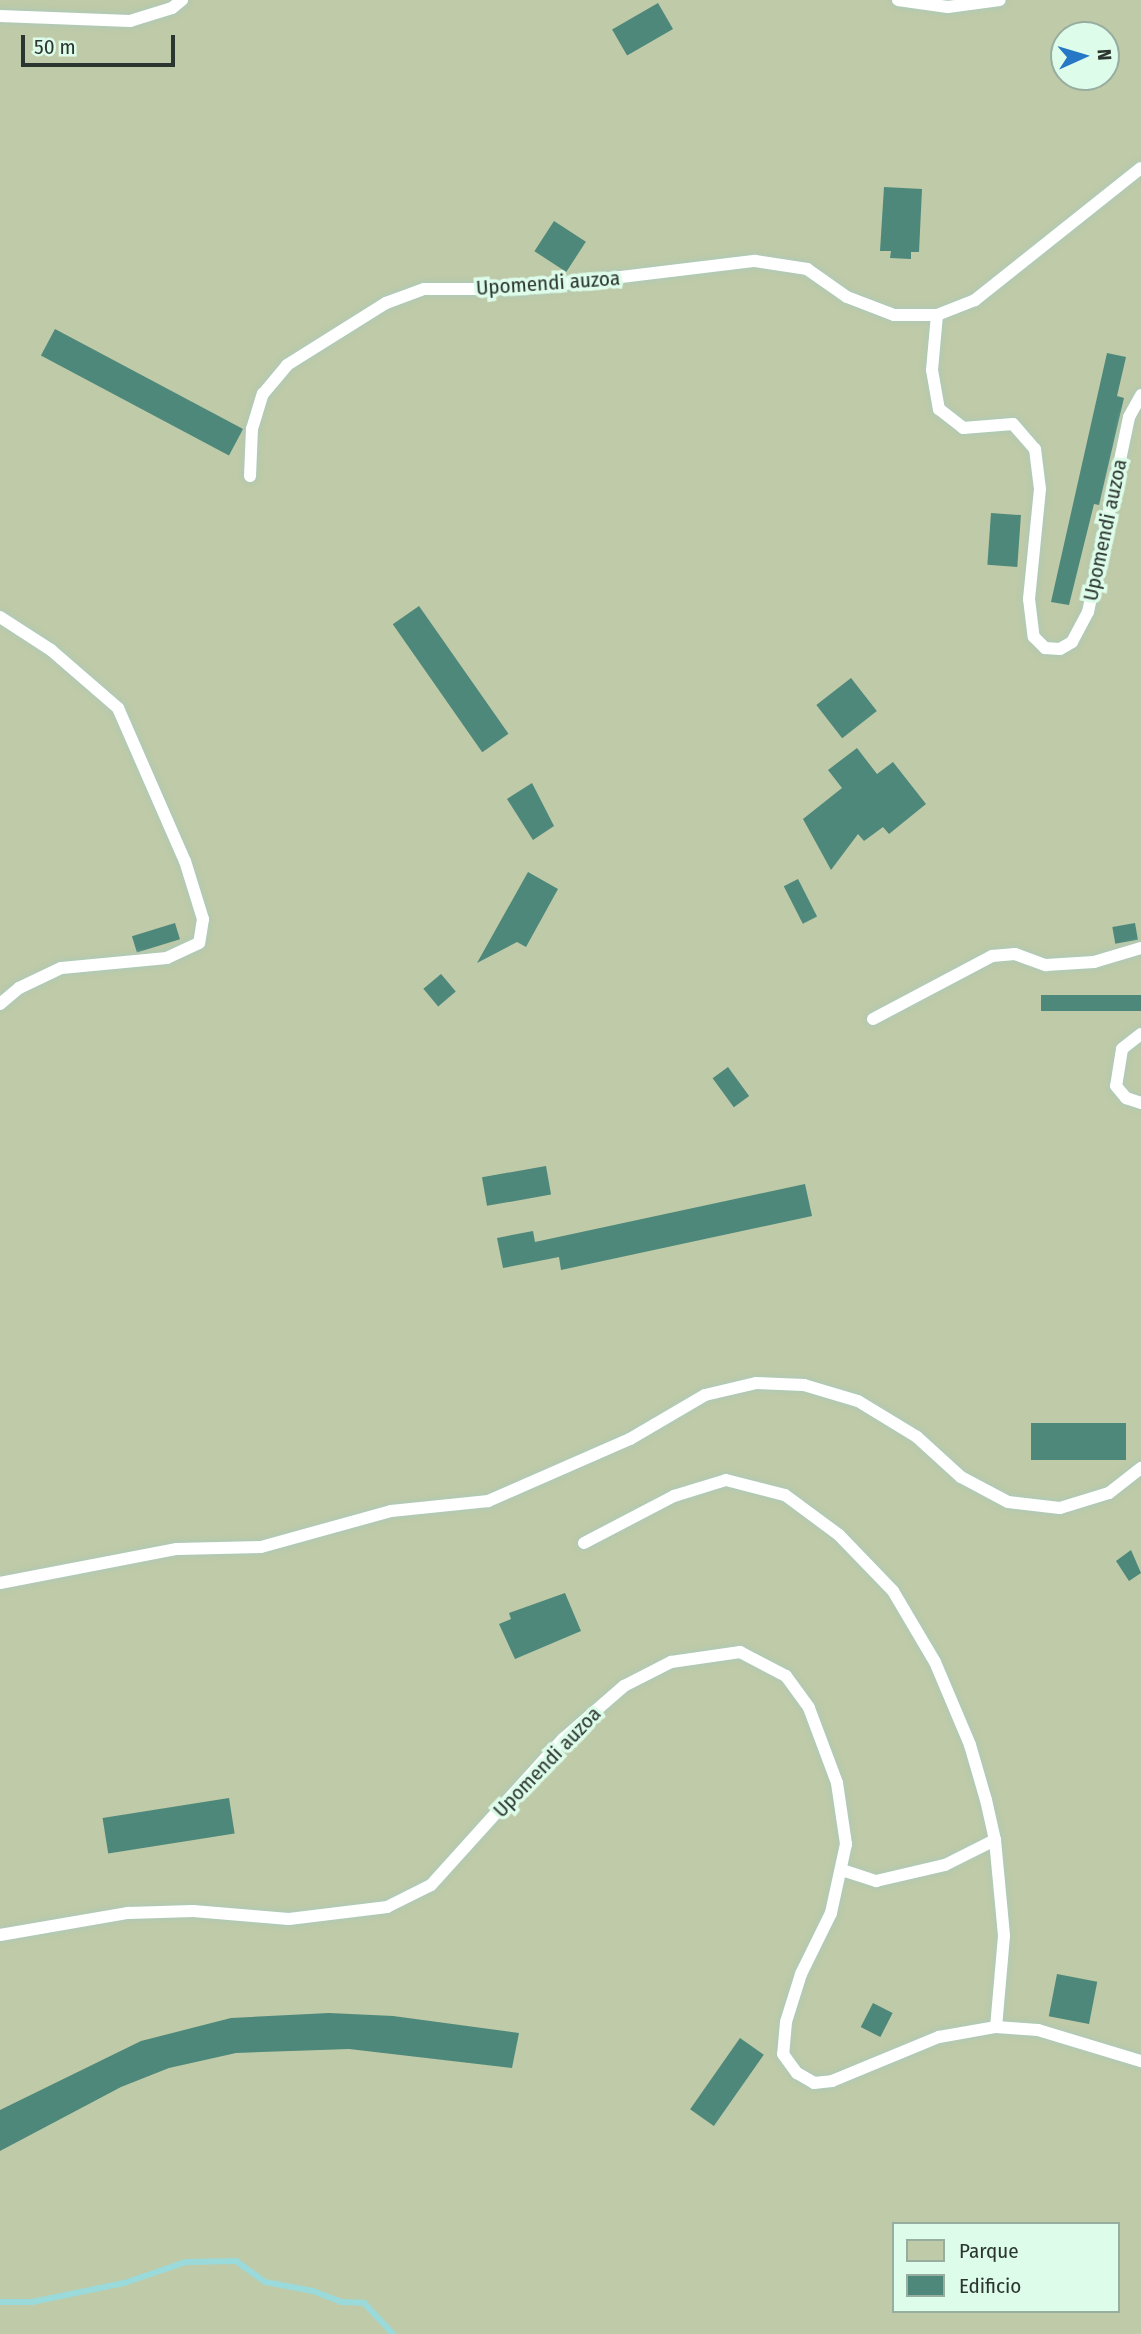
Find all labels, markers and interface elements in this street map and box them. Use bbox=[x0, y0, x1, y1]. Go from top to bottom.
scale bar bbox=[24, 21, 178, 65]
north arrow bbox=[1050, 21, 1120, 91]
text: 50 m bbox=[34, 34, 76, 60]
text: N bbox=[1093, 48, 1116, 61]
street label: Upomendi auzoa bbox=[475, 265, 621, 301]
street label: Upomendi auzoa bbox=[1078, 457, 1132, 603]
street label: Upomendi auzoa bbox=[488, 1701, 606, 1823]
legend bbox=[892, 2222, 1120, 2313]
text: Parque bbox=[959, 2238, 1019, 2264]
text: Edificio bbox=[959, 2273, 1021, 2299]

